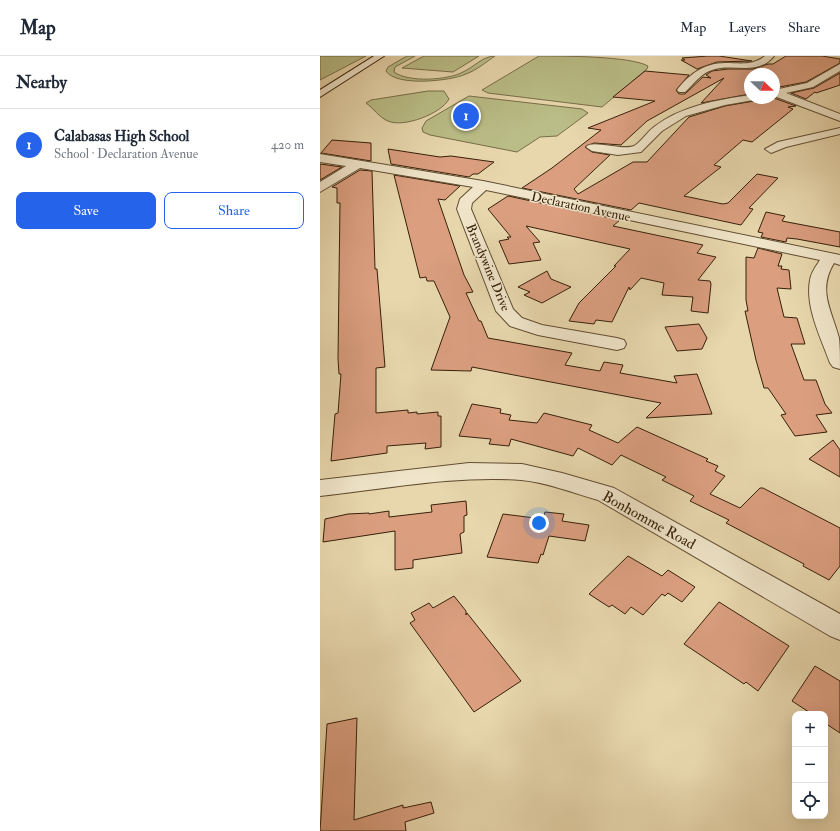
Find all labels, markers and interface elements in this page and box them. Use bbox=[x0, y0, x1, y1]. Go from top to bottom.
text: Map bbox=[20, 16, 56, 40]
text: Map bbox=[680, 19, 706, 36]
text: Layers bbox=[728, 19, 766, 36]
text: Share bbox=[788, 19, 820, 36]
north arrow bbox=[744, 68, 780, 104]
text: Nearby bbox=[16, 72, 67, 93]
pin: 1 bbox=[453, 101, 479, 131]
text: Calabasas High School bbox=[54, 127, 189, 146]
text: 1 bbox=[27, 137, 31, 153]
text: 420 m bbox=[271, 137, 304, 153]
text: School · Declaration Avenue bbox=[54, 146, 198, 162]
street label: Declaration Avenue bbox=[530, 189, 632, 225]
button: Save bbox=[16, 192, 156, 229]
button: Share bbox=[164, 192, 304, 229]
street label: Brandywine Drive bbox=[462, 221, 514, 314]
street label: Bonhomme Road bbox=[599, 487, 699, 554]
your location bbox=[529, 513, 549, 533]
map controls bbox=[792, 711, 828, 819]
button: + bbox=[792, 711, 828, 747]
button: − bbox=[792, 747, 828, 783]
button: locate bbox=[792, 783, 828, 819]

